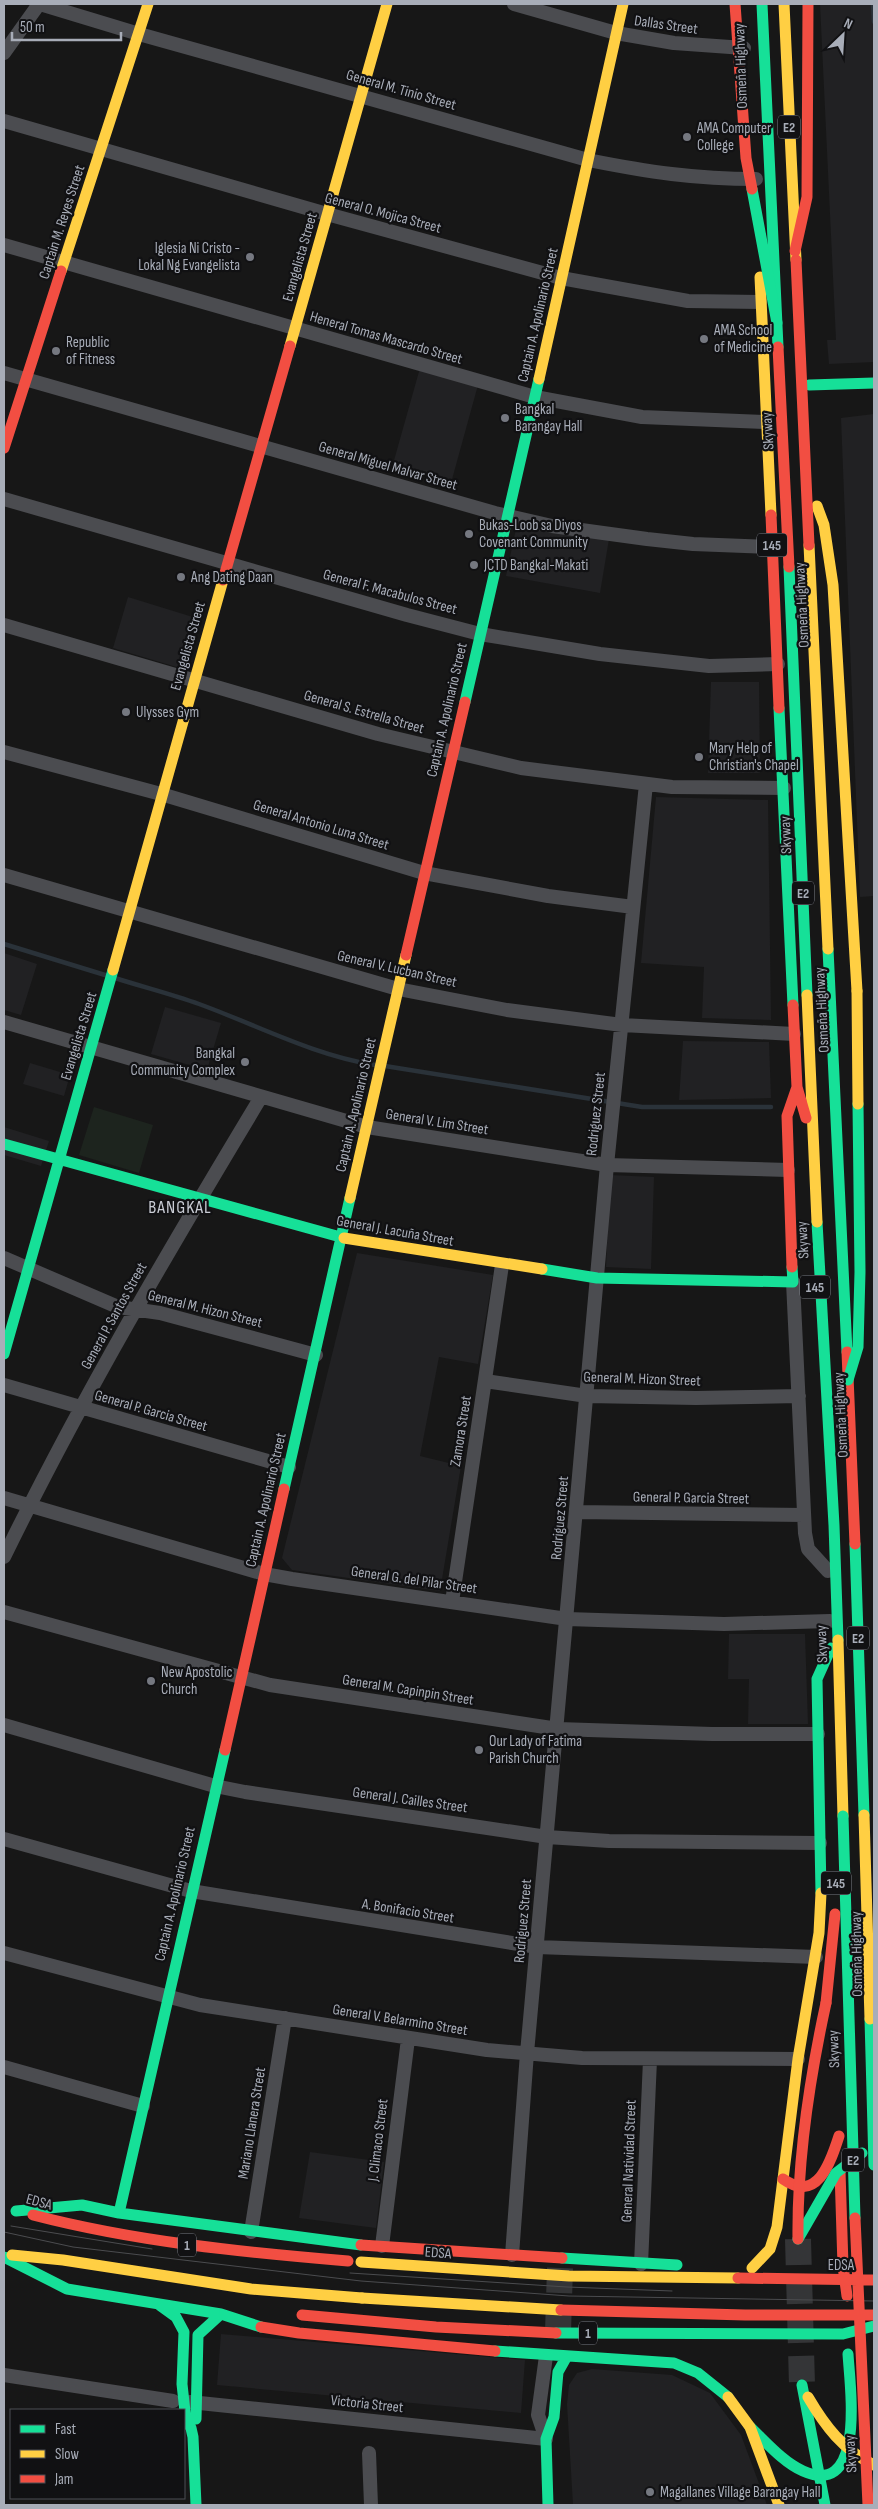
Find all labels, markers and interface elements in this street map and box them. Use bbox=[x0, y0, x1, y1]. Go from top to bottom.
scale bar bbox=[12, 10, 121, 42]
north arrow bbox=[818, 10, 868, 60]
street label: Dallas Street bbox=[633, 11, 699, 39]
text: N bbox=[841, 14, 855, 33]
text: 50 m bbox=[20, 18, 45, 37]
street label: Osmeña Highway bbox=[730, 23, 752, 109]
street label: General M. Tinio Street bbox=[344, 65, 459, 115]
road number: E2 bbox=[778, 115, 800, 138]
place label: AMA Computer College bbox=[696, 119, 772, 155]
marker: AMA Computer College bbox=[681, 131, 693, 143]
street label: Captain M. Reyes Street bbox=[35, 162, 90, 281]
street label: General O. Mojica Street bbox=[323, 188, 444, 238]
street label: Evangelista Street bbox=[278, 210, 322, 304]
place label: Iglesia Ni Cristo - Lokal Ng Evangelista bbox=[138, 239, 240, 275]
street label: Captain A. Apolinario Street bbox=[513, 246, 563, 384]
marker: Iglesia Ni Cristo - Lokal Ng Evangelista bbox=[244, 251, 256, 263]
street label: Heneral Tomas Mascardo Street bbox=[308, 307, 465, 369]
place label: AMA School of Medicine bbox=[713, 321, 772, 357]
place label: Republic of Fitness bbox=[66, 333, 115, 369]
marker: AMA School of Medicine bbox=[698, 333, 710, 345]
marker: Republic of Fitness bbox=[50, 345, 62, 357]
place label: Bangkal Barangay Hall bbox=[515, 400, 582, 436]
marker: Bangkal Barangay Hall bbox=[499, 412, 511, 424]
street label: Skyway bbox=[758, 412, 778, 450]
street label: General Miguel Malvar Street bbox=[316, 437, 460, 495]
place label: Bukas-Loob sa Diyos Covenant Community bbox=[479, 516, 588, 552]
marker: Bukas-Loob sa Diyos Covenant Community bbox=[463, 528, 475, 540]
road number: 145 bbox=[757, 534, 787, 556]
place label: JCTD Bangkal-Makati bbox=[483, 556, 589, 575]
marker: JCTD Bangkal-Makati bbox=[468, 559, 480, 571]
street label: Osmeña Highway bbox=[790, 562, 814, 648]
street label: General F. Macabulos Street bbox=[321, 565, 460, 619]
place label: Ang Dating Daan bbox=[190, 568, 273, 587]
marker: Ang Dating Daan bbox=[175, 571, 187, 583]
street label: Evangelista Street bbox=[166, 599, 210, 693]
street label: Captain A. Apolinario Street bbox=[422, 641, 472, 779]
street label: General S. Estrella Street bbox=[302, 686, 427, 738]
place label: Ulysses Gym bbox=[136, 703, 199, 722]
marker: Ulysses Gym bbox=[120, 706, 132, 718]
place label: Mary Help of Christian's Chapel bbox=[709, 739, 799, 775]
marker: Mary Help of Christian's Chapel bbox=[693, 751, 705, 763]
street label: General Antonio Luna Street bbox=[251, 795, 392, 855]
street label: Skyway bbox=[776, 816, 796, 854]
road number: E2 bbox=[792, 881, 814, 904]
street label: General V. Lucban Street bbox=[335, 946, 459, 992]
street label: Osmeña Highway bbox=[810, 967, 834, 1053]
street label: Evangelista Street bbox=[57, 989, 102, 1083]
street label: Captain A. Apolinario Street bbox=[331, 1036, 381, 1174]
place label: Bangkal Community Complex bbox=[131, 1044, 235, 1080]
marker: Bangkal Community Complex bbox=[239, 1056, 251, 1068]
street label: Rodriguez Street bbox=[582, 1071, 610, 1157]
street label: General V. Lim Street bbox=[384, 1104, 490, 1140]
district label: BANGKAL bbox=[148, 1197, 212, 1218]
street label: General J. Lacuña Street bbox=[335, 1211, 456, 1251]
street label: Skyway bbox=[793, 1221, 813, 1259]
street label: General P. Santos Street bbox=[77, 1259, 151, 1373]
road number: 145 bbox=[800, 1275, 830, 1298]
street label: General M. Hizon Street bbox=[146, 1286, 265, 1333]
street label: General M. Hizon Street bbox=[583, 1367, 701, 1391]
street label: Osmeña Highway bbox=[829, 1372, 853, 1458]
street label: General P. Garcia Street bbox=[92, 1386, 210, 1436]
street label: Zamora Street bbox=[446, 1394, 476, 1468]
street label: Captain A. Apolinario Street bbox=[241, 1431, 291, 1569]
street label: Rodriguez Street bbox=[547, 1475, 573, 1561]
street label: General P. Garcia Street bbox=[633, 1487, 750, 1509]
street label: General G. del Pilar Street bbox=[350, 1562, 479, 1598]
street label: Skyway bbox=[812, 1625, 832, 1663]
road number: E2 bbox=[847, 1626, 869, 1650]
place label: New Apostolic Church bbox=[161, 1663, 233, 1699]
street label: General M. Capinpin Street bbox=[341, 1670, 475, 1710]
marker: New Apostolic Church bbox=[145, 1675, 157, 1687]
place label: Our Lady of Fatima Parish Church bbox=[489, 1732, 582, 1768]
marker: Our Lady of Fatima Parish Church bbox=[473, 1744, 485, 1756]
street label: General J. Cailles Street bbox=[351, 1783, 469, 1818]
street label: Captain A. Apolinario Street bbox=[150, 1825, 200, 1963]
road number: 145 bbox=[821, 1872, 851, 1895]
street label: Rodriguez Street bbox=[510, 1878, 536, 1964]
street label: A. Bonifacio Street bbox=[360, 1894, 456, 1928]
street label: Osmeña Highway bbox=[847, 1911, 867, 1997]
street label: General V. Belarmino Street bbox=[331, 2000, 469, 2040]
street label: Skyway bbox=[824, 2030, 844, 2068]
street label: Mariano Llanera Street bbox=[234, 2065, 270, 2180]
street label: J. Climaco Street bbox=[363, 2097, 393, 2183]
street label: General Natividad Street bbox=[617, 2099, 641, 2223]
road number: E2 bbox=[842, 2148, 864, 2172]
street label: EDSA bbox=[24, 2189, 55, 2215]
road number: 1 bbox=[178, 2234, 196, 2256]
street label: EDSA bbox=[424, 2243, 452, 2263]
street label: EDSA bbox=[828, 2256, 855, 2275]
road number: 1 bbox=[579, 2322, 597, 2344]
street label: Victoria Street bbox=[330, 2391, 405, 2417]
legend bbox=[10, 2409, 185, 2499]
text: Fast bbox=[55, 2420, 77, 2439]
street label: Skyway bbox=[841, 2435, 861, 2473]
text: Slow bbox=[55, 2445, 79, 2464]
text: Jam bbox=[54, 2470, 73, 2489]
place label: Magallanes Village Barangay Hall bbox=[660, 2483, 820, 2502]
marker: Magallanes Village Barangay Hall bbox=[644, 2486, 656, 2498]

